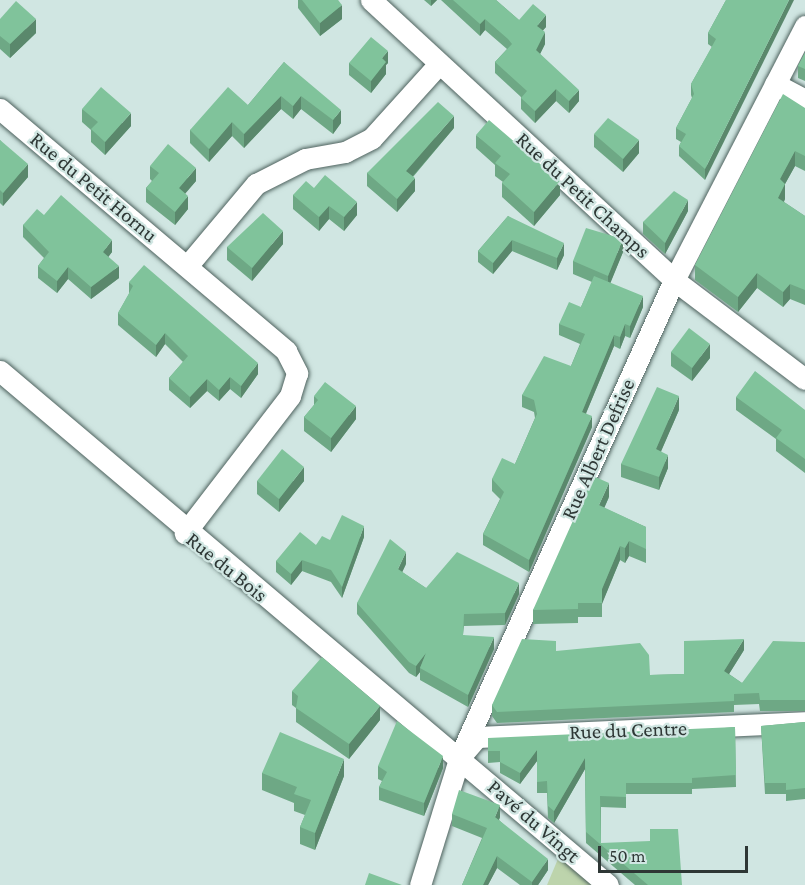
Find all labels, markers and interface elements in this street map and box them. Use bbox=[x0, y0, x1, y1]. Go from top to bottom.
street label: Rue du Petit Hornu bbox=[25, 126, 163, 248]
street label: Rue du Petit Champs bbox=[511, 126, 655, 264]
street label: Rue Albert Defrise bbox=[556, 375, 640, 523]
street label: Rue du Bois bbox=[181, 527, 273, 607]
street label: Rue du Centre bbox=[569, 715, 687, 745]
street label: Pavé du Vingt bbox=[483, 774, 585, 868]
scale bar bbox=[601, 834, 751, 872]
text: 50 m bbox=[609, 846, 646, 866]

